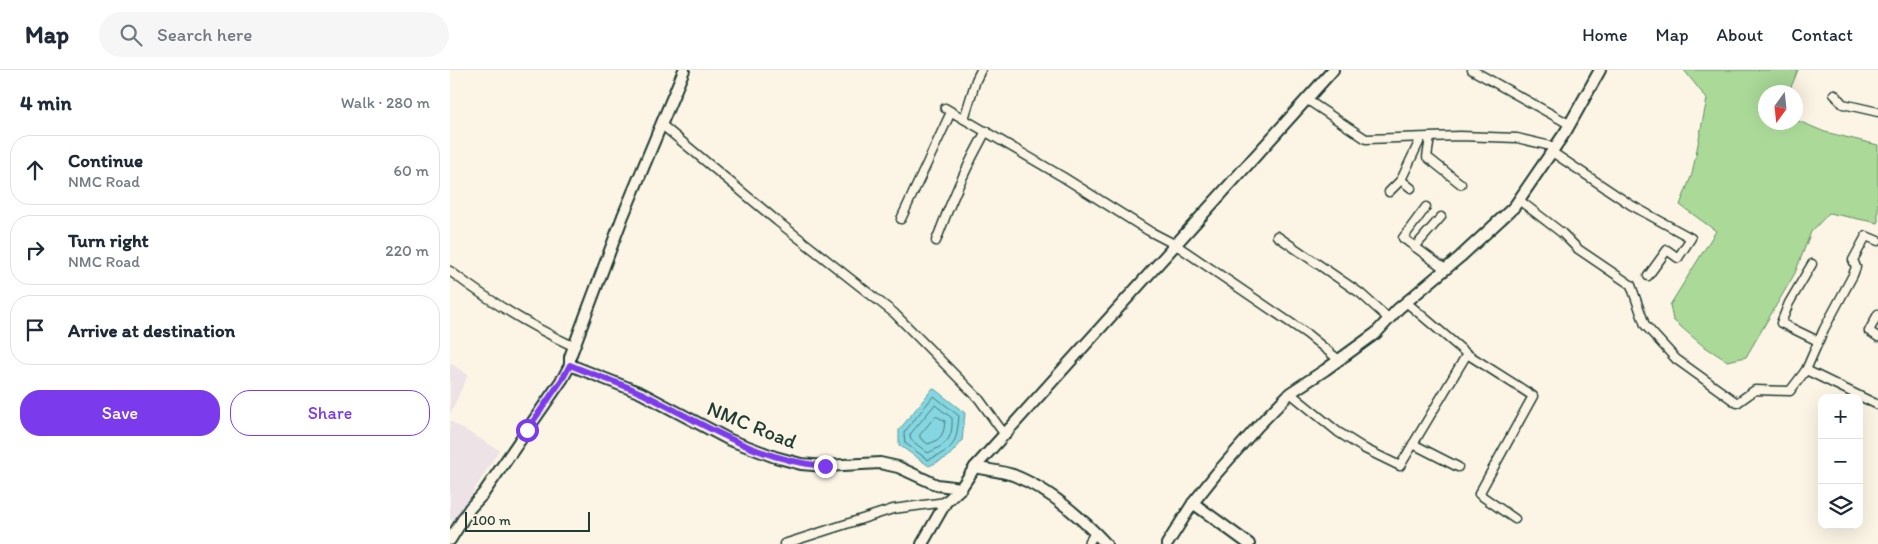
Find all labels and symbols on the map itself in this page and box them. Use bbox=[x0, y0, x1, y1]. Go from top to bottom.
north arrow bbox=[1758, 85, 1803, 130]
street label: NMC Road bbox=[704, 395, 801, 454]
route start bbox=[516, 419, 539, 442]
route end bbox=[814, 455, 837, 478]
scale bar bbox=[465, 509, 590, 532]

